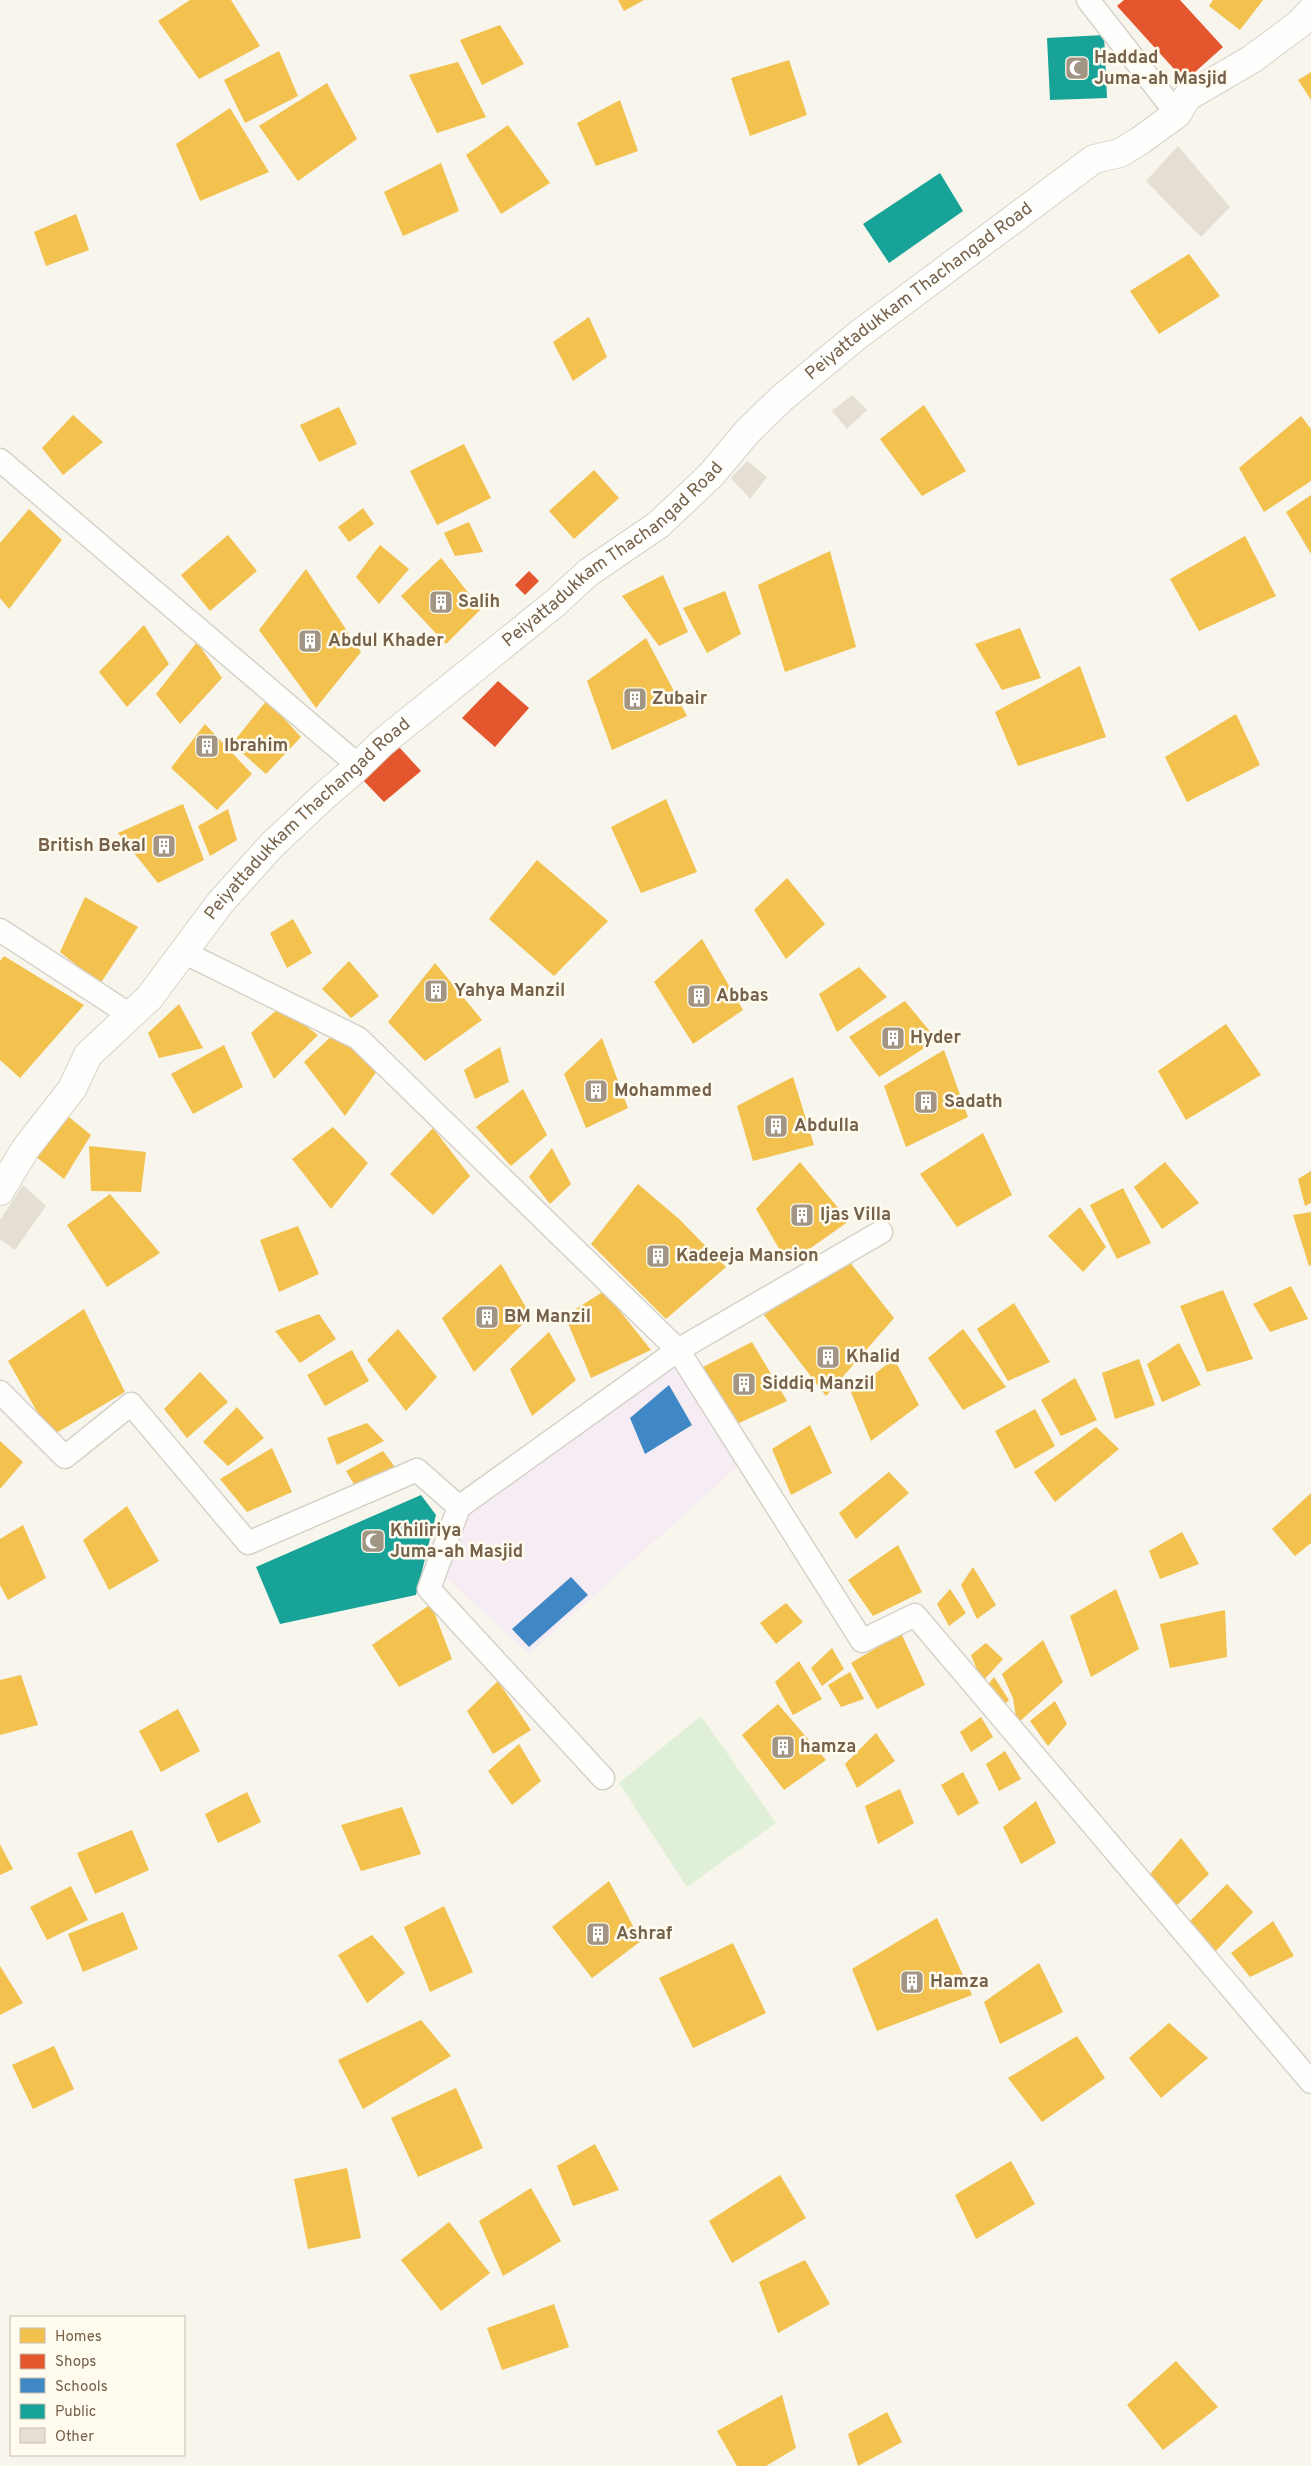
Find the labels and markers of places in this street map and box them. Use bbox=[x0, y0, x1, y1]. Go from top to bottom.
place label: Haddad Juma-ah Masjid bbox=[1094, 47, 1227, 91]
mosque icon: Haddad Juma-ah Masjid bbox=[1064, 55, 1090, 81]
building icon: Salih bbox=[428, 589, 454, 615]
place label: Salih bbox=[458, 591, 500, 614]
building icon: Abdul Khader bbox=[297, 628, 323, 654]
place label: Abdul Khader bbox=[328, 630, 444, 653]
building icon: Zubair bbox=[622, 686, 648, 712]
place label: Zubair bbox=[652, 688, 708, 711]
building icon: Ibrahim bbox=[194, 733, 220, 759]
place label: Ibrahim bbox=[224, 735, 288, 758]
building icon: British Bekal bbox=[151, 833, 177, 859]
place label: British Bekal bbox=[38, 835, 146, 858]
building icon: Yahya Manzil bbox=[423, 978, 449, 1004]
place label: Yahya Manzil bbox=[454, 980, 565, 1003]
building icon: Abbas bbox=[686, 983, 712, 1009]
place label: Abbas bbox=[716, 985, 769, 1008]
building icon: Hyder bbox=[880, 1025, 906, 1051]
place label: Hyder bbox=[910, 1027, 961, 1050]
building icon: Mohammed bbox=[583, 1078, 609, 1104]
place label: Mohammed bbox=[614, 1080, 712, 1103]
building icon: Sadath bbox=[913, 1089, 939, 1115]
place label: Sadath bbox=[944, 1091, 1003, 1114]
building icon: Abdulla bbox=[763, 1113, 789, 1139]
place label: Abdulla bbox=[794, 1115, 859, 1138]
building icon: Ijas Villa bbox=[789, 1202, 815, 1228]
place label: Ijas Villa bbox=[820, 1204, 891, 1227]
building icon: Kadeeja Mansion bbox=[645, 1243, 671, 1269]
place label: Kadeeja Mansion bbox=[676, 1245, 819, 1268]
building icon: BM Manzil bbox=[474, 1304, 500, 1330]
place label: BM Manzil bbox=[504, 1306, 591, 1329]
building icon: Khalid bbox=[815, 1344, 841, 1370]
place label: Khalid bbox=[846, 1346, 900, 1369]
building icon: Siddiq Manzil bbox=[731, 1371, 757, 1397]
place label: Siddiq Manzil bbox=[762, 1373, 874, 1396]
place label: Khiliriya Juma-ah Masjid bbox=[390, 1520, 523, 1564]
mosque icon: Khiliriya Juma-ah Masjid bbox=[360, 1528, 386, 1554]
building icon: hamza bbox=[770, 1734, 796, 1760]
place label: hamza bbox=[800, 1736, 856, 1759]
building icon: Ashraf bbox=[585, 1921, 611, 1947]
place label: Ashraf bbox=[616, 1923, 673, 1946]
building icon: Hamza bbox=[899, 1969, 925, 1995]
place label: Hamza bbox=[930, 1971, 989, 1994]

